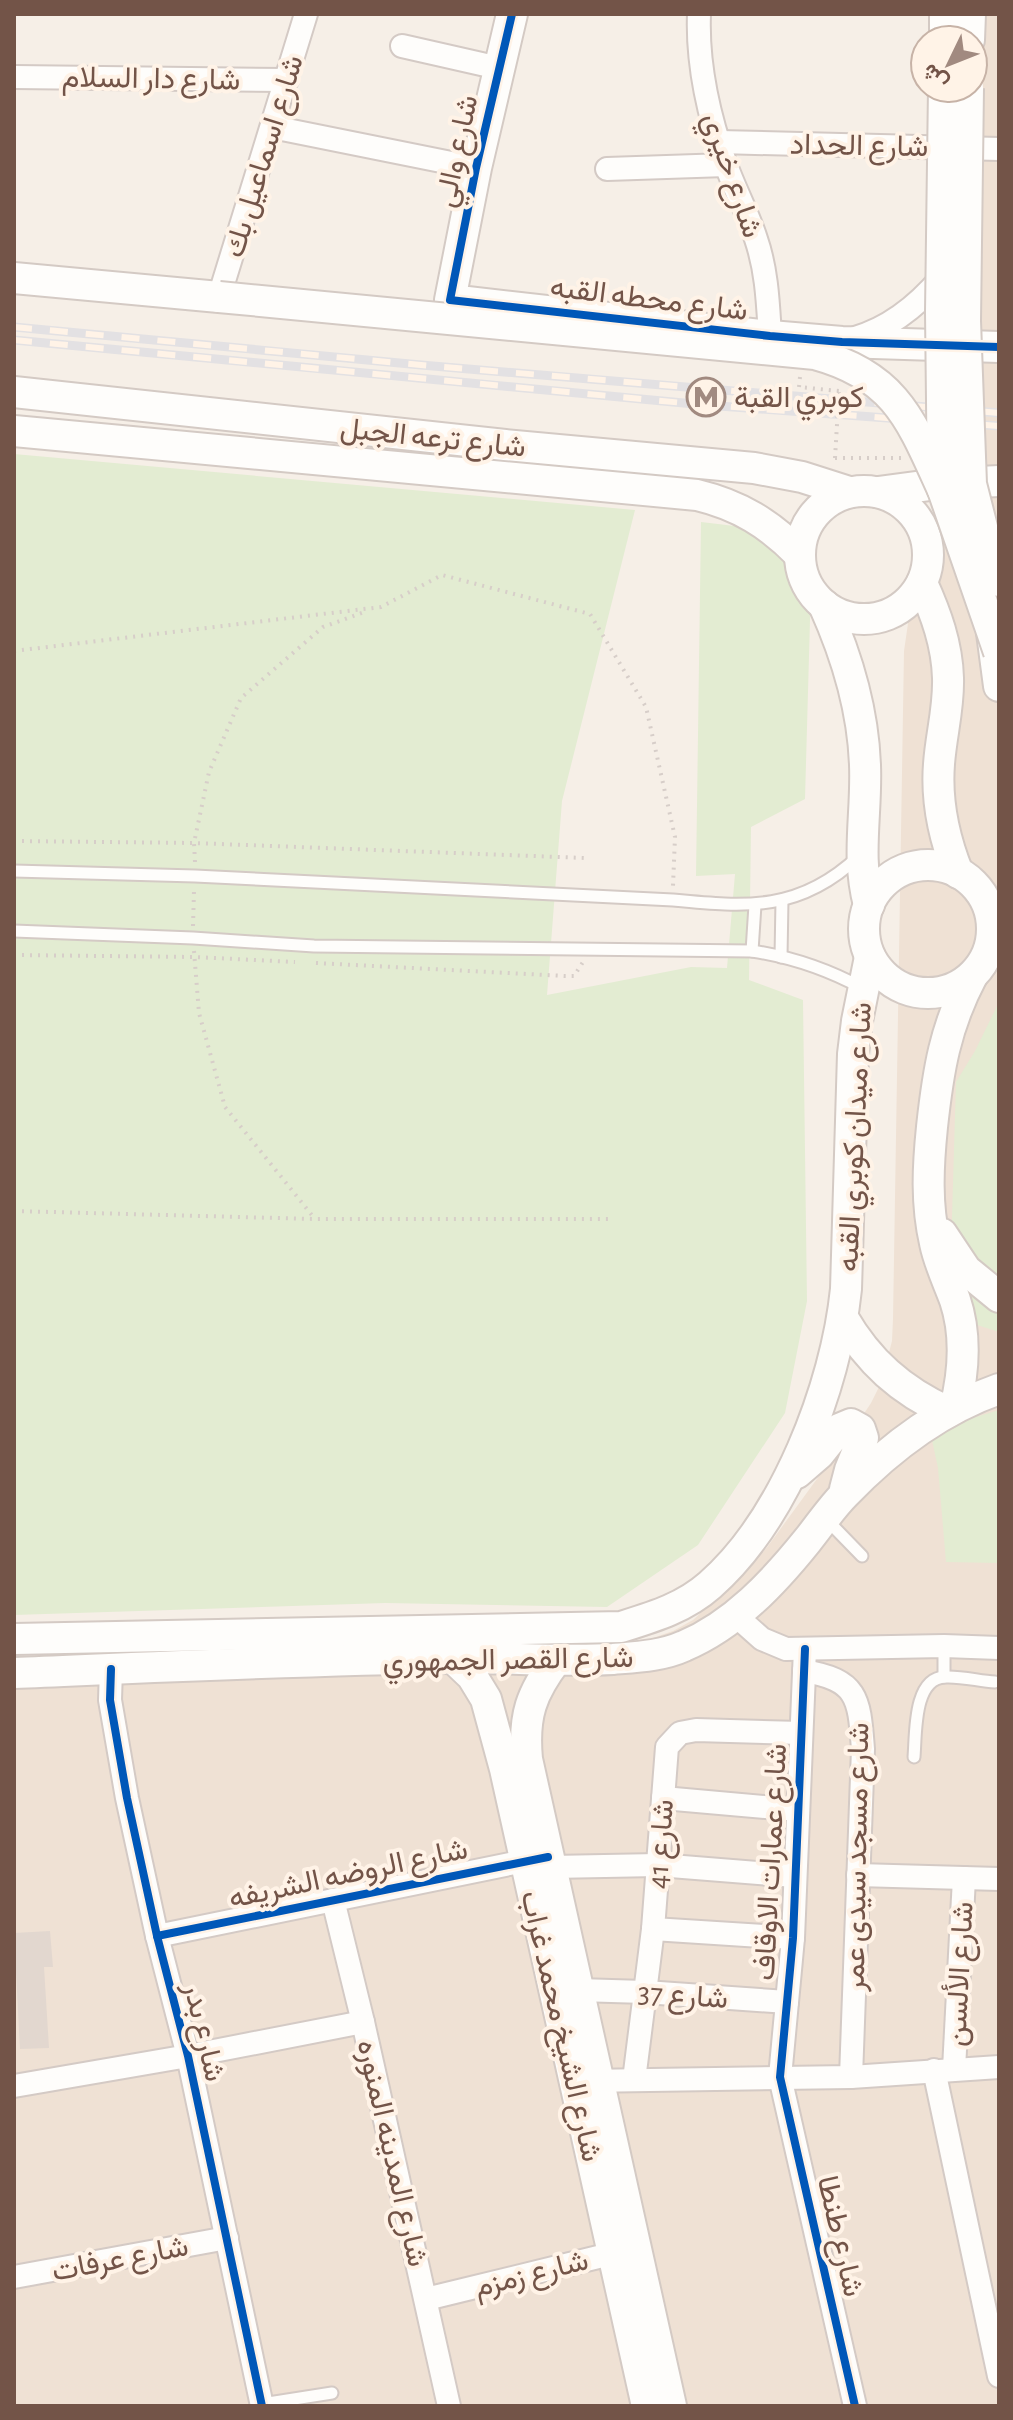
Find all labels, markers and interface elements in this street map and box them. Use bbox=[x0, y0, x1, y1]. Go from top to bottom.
north arrow bbox=[909, 24, 989, 104]
street label: شارع اسماعيل بك bbox=[219, 52, 313, 262]
text: ش bbox=[918, 58, 954, 94]
street label: شارع دار السلام bbox=[61, 62, 241, 100]
street label: شارع والي bbox=[430, 92, 491, 212]
street label: شارع خيري bbox=[689, 109, 767, 244]
street label: شارع الحداد bbox=[789, 130, 929, 166]
street label: شارع محطه القبه bbox=[548, 272, 749, 330]
metro station icon: كوبري القبة bbox=[685, 376, 727, 418]
place label: كوبري القبة bbox=[734, 383, 864, 421]
street label: شارع ترعه الجبل bbox=[338, 413, 527, 467]
street label: شارع ميدان كوبري القبه bbox=[833, 1001, 885, 1273]
street label: شارع القصر الجمهوري bbox=[382, 1643, 634, 1685]
street label: شارع مسجد سيدى عمر bbox=[840, 1722, 878, 1993]
street label: شارع عمارات الاوقاف bbox=[750, 1743, 796, 1982]
street label: شارع 41 bbox=[643, 1798, 683, 1890]
street label: شارع الروضه الشريفه bbox=[226, 1834, 471, 1918]
street label: شارع الشيخ محمد غراب bbox=[511, 1888, 607, 2166]
street label: شارع الألسن bbox=[938, 1901, 983, 2047]
street label: شارع 37 bbox=[637, 1978, 729, 2018]
street label: شارع بدر bbox=[174, 1979, 230, 2085]
street label: شارع المدينه المنوره bbox=[347, 2037, 433, 2271]
street label: شارع طنطا bbox=[808, 2173, 868, 2300]
street label: شارع عرفات bbox=[49, 2231, 192, 2291]
street label: شارع زمزم bbox=[471, 2245, 592, 2306]

